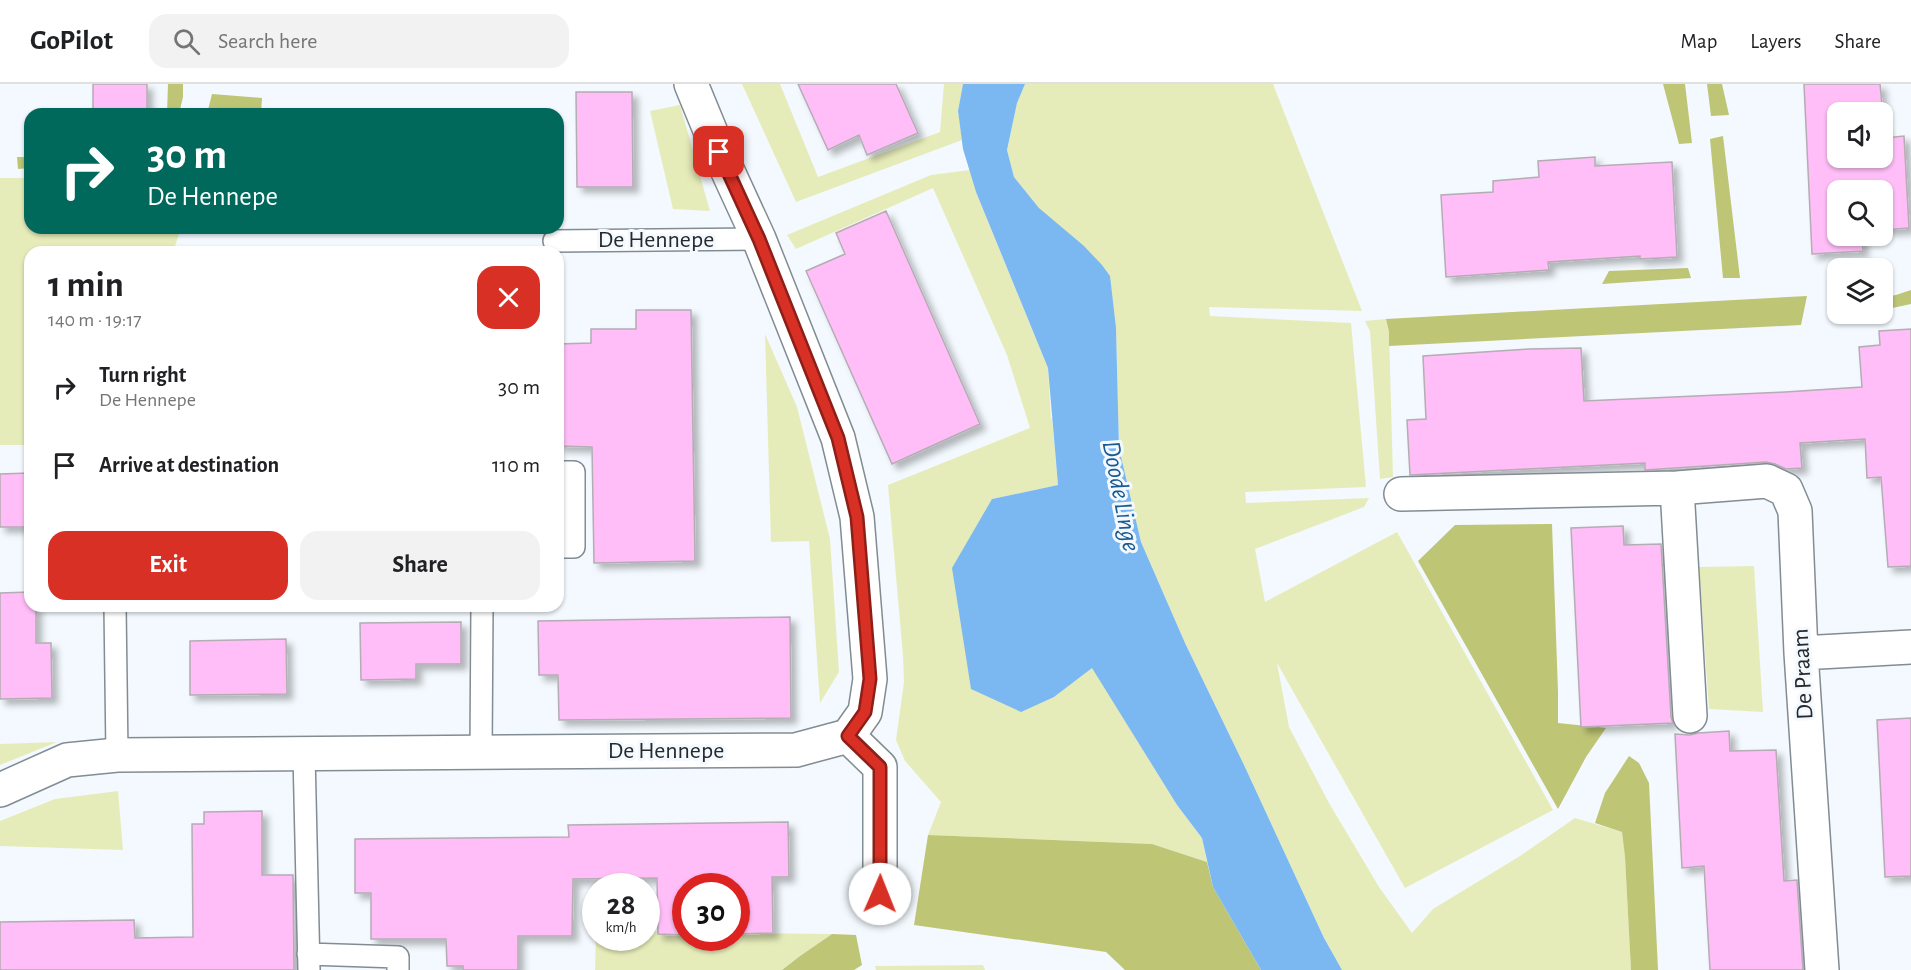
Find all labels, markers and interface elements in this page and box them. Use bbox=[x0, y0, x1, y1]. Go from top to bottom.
search box bbox=[149, 14, 569, 68]
icon: search bbox=[170, 25, 203, 58]
text: GoPilot bbox=[30, 27, 113, 55]
text: Search here bbox=[218, 30, 318, 52]
text: Map bbox=[1681, 31, 1717, 52]
text: Layers bbox=[1750, 31, 1801, 52]
text: Share bbox=[1834, 31, 1881, 52]
map controls bbox=[1827, 102, 1893, 324]
button: sound bbox=[1827, 102, 1893, 168]
pin bbox=[693, 126, 744, 177]
icon: right bbox=[48, 132, 126, 210]
text: 30 m bbox=[147, 134, 227, 176]
icon: arrive bbox=[702, 135, 735, 168]
button: search bbox=[1827, 180, 1893, 246]
text: De Hennepe bbox=[147, 183, 278, 210]
street label: De Hennepe bbox=[598, 228, 714, 252]
button: layers bbox=[1827, 258, 1893, 324]
button: close bbox=[477, 266, 540, 329]
text: 1 min bbox=[48, 267, 124, 303]
text: 140 m · 19:17 bbox=[48, 310, 142, 330]
text: Turn right bbox=[99, 364, 186, 386]
icon: right bbox=[48, 371, 81, 404]
text: 30 m bbox=[498, 376, 540, 398]
text: De Hennepe bbox=[99, 390, 196, 410]
water label: Doode Linge bbox=[1098, 438, 1144, 554]
icon: arrive bbox=[48, 449, 81, 482]
text: Arrive at destination bbox=[99, 454, 279, 476]
text: 110 m bbox=[492, 454, 540, 476]
button: Exit bbox=[48, 531, 288, 600]
button: Share bbox=[300, 531, 540, 600]
street label: De Praam bbox=[1789, 628, 1817, 720]
street label: De Hennepe bbox=[608, 739, 724, 763]
position arrow bbox=[848, 862, 912, 926]
speed limit sign: 30 bbox=[672, 873, 750, 951]
text: 28 bbox=[607, 890, 635, 920]
text: km/h bbox=[606, 920, 636, 935]

